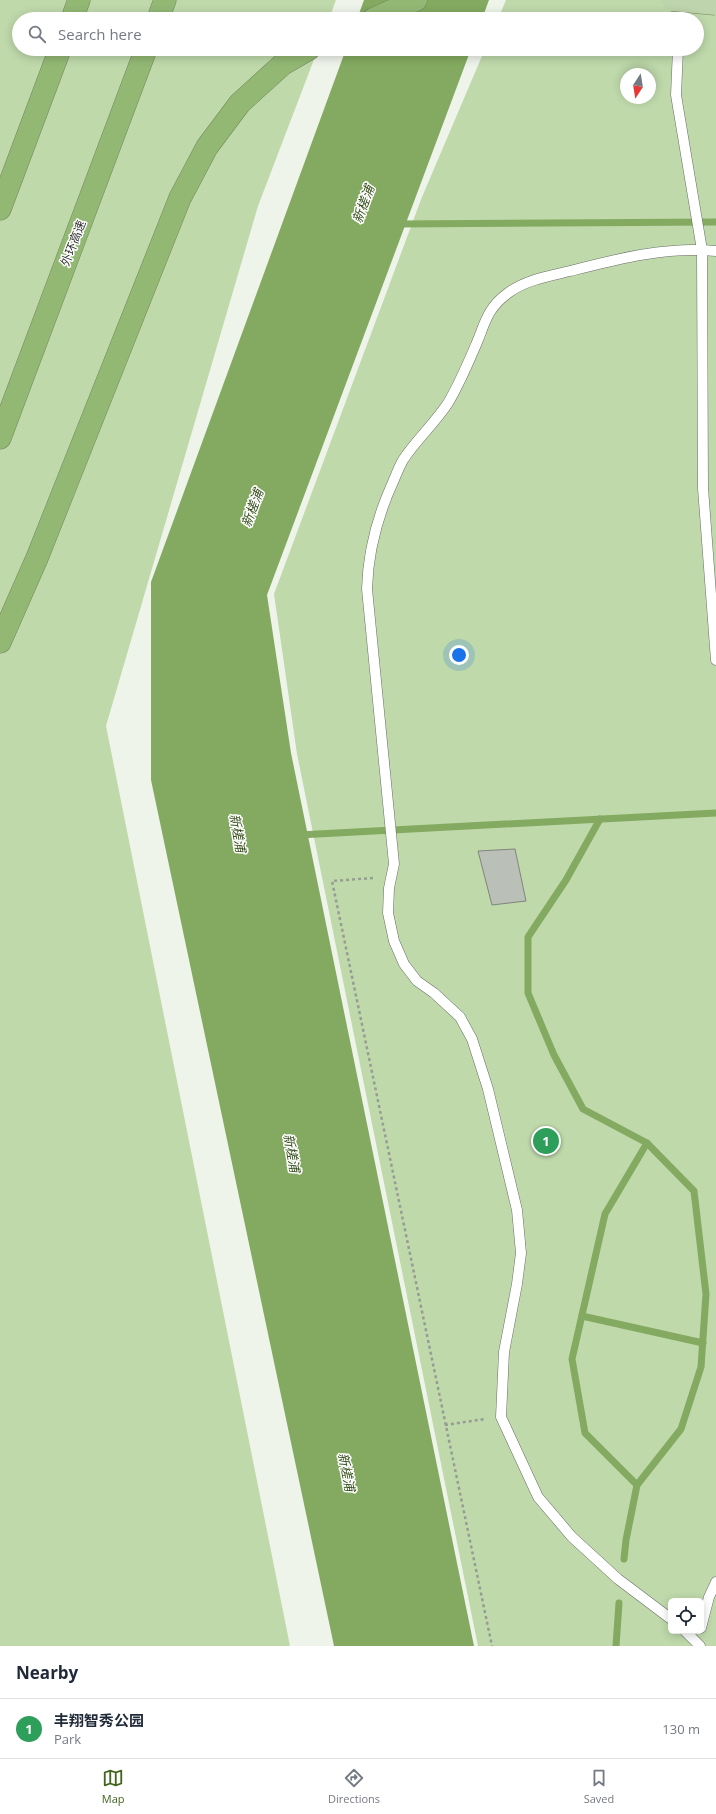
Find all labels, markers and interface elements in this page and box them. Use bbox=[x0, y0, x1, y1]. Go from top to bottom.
search box bbox=[12, 12, 704, 56]
icon: search bbox=[26, 23, 48, 45]
text: Search here bbox=[58, 24, 142, 44]
north arrow bbox=[620, 68, 656, 104]
water label: 新槎浦 bbox=[348, 181, 379, 225]
street label: 外环高速 bbox=[56, 218, 90, 268]
water label: 新槎浦 bbox=[237, 485, 268, 529]
your location bbox=[449, 645, 469, 665]
water label: 新槎浦 bbox=[226, 812, 251, 856]
pin: 1 bbox=[533, 1126, 559, 1156]
water label: 新槎浦 bbox=[280, 1132, 305, 1176]
water label: 新槎浦 bbox=[334, 1451, 360, 1495]
map controls bbox=[668, 1598, 704, 1634]
button: locate bbox=[668, 1598, 704, 1634]
text: Nearby bbox=[16, 1661, 78, 1684]
text: 丰翔智秀公园 bbox=[54, 1710, 144, 1730]
text: 1 bbox=[25, 1720, 33, 1738]
text: 130 m bbox=[662, 1720, 700, 1738]
text: Park bbox=[54, 1730, 81, 1748]
tab: Map bbox=[102, 1767, 125, 1806]
tab: Directions bbox=[328, 1767, 380, 1806]
tab: Saved bbox=[584, 1767, 614, 1806]

